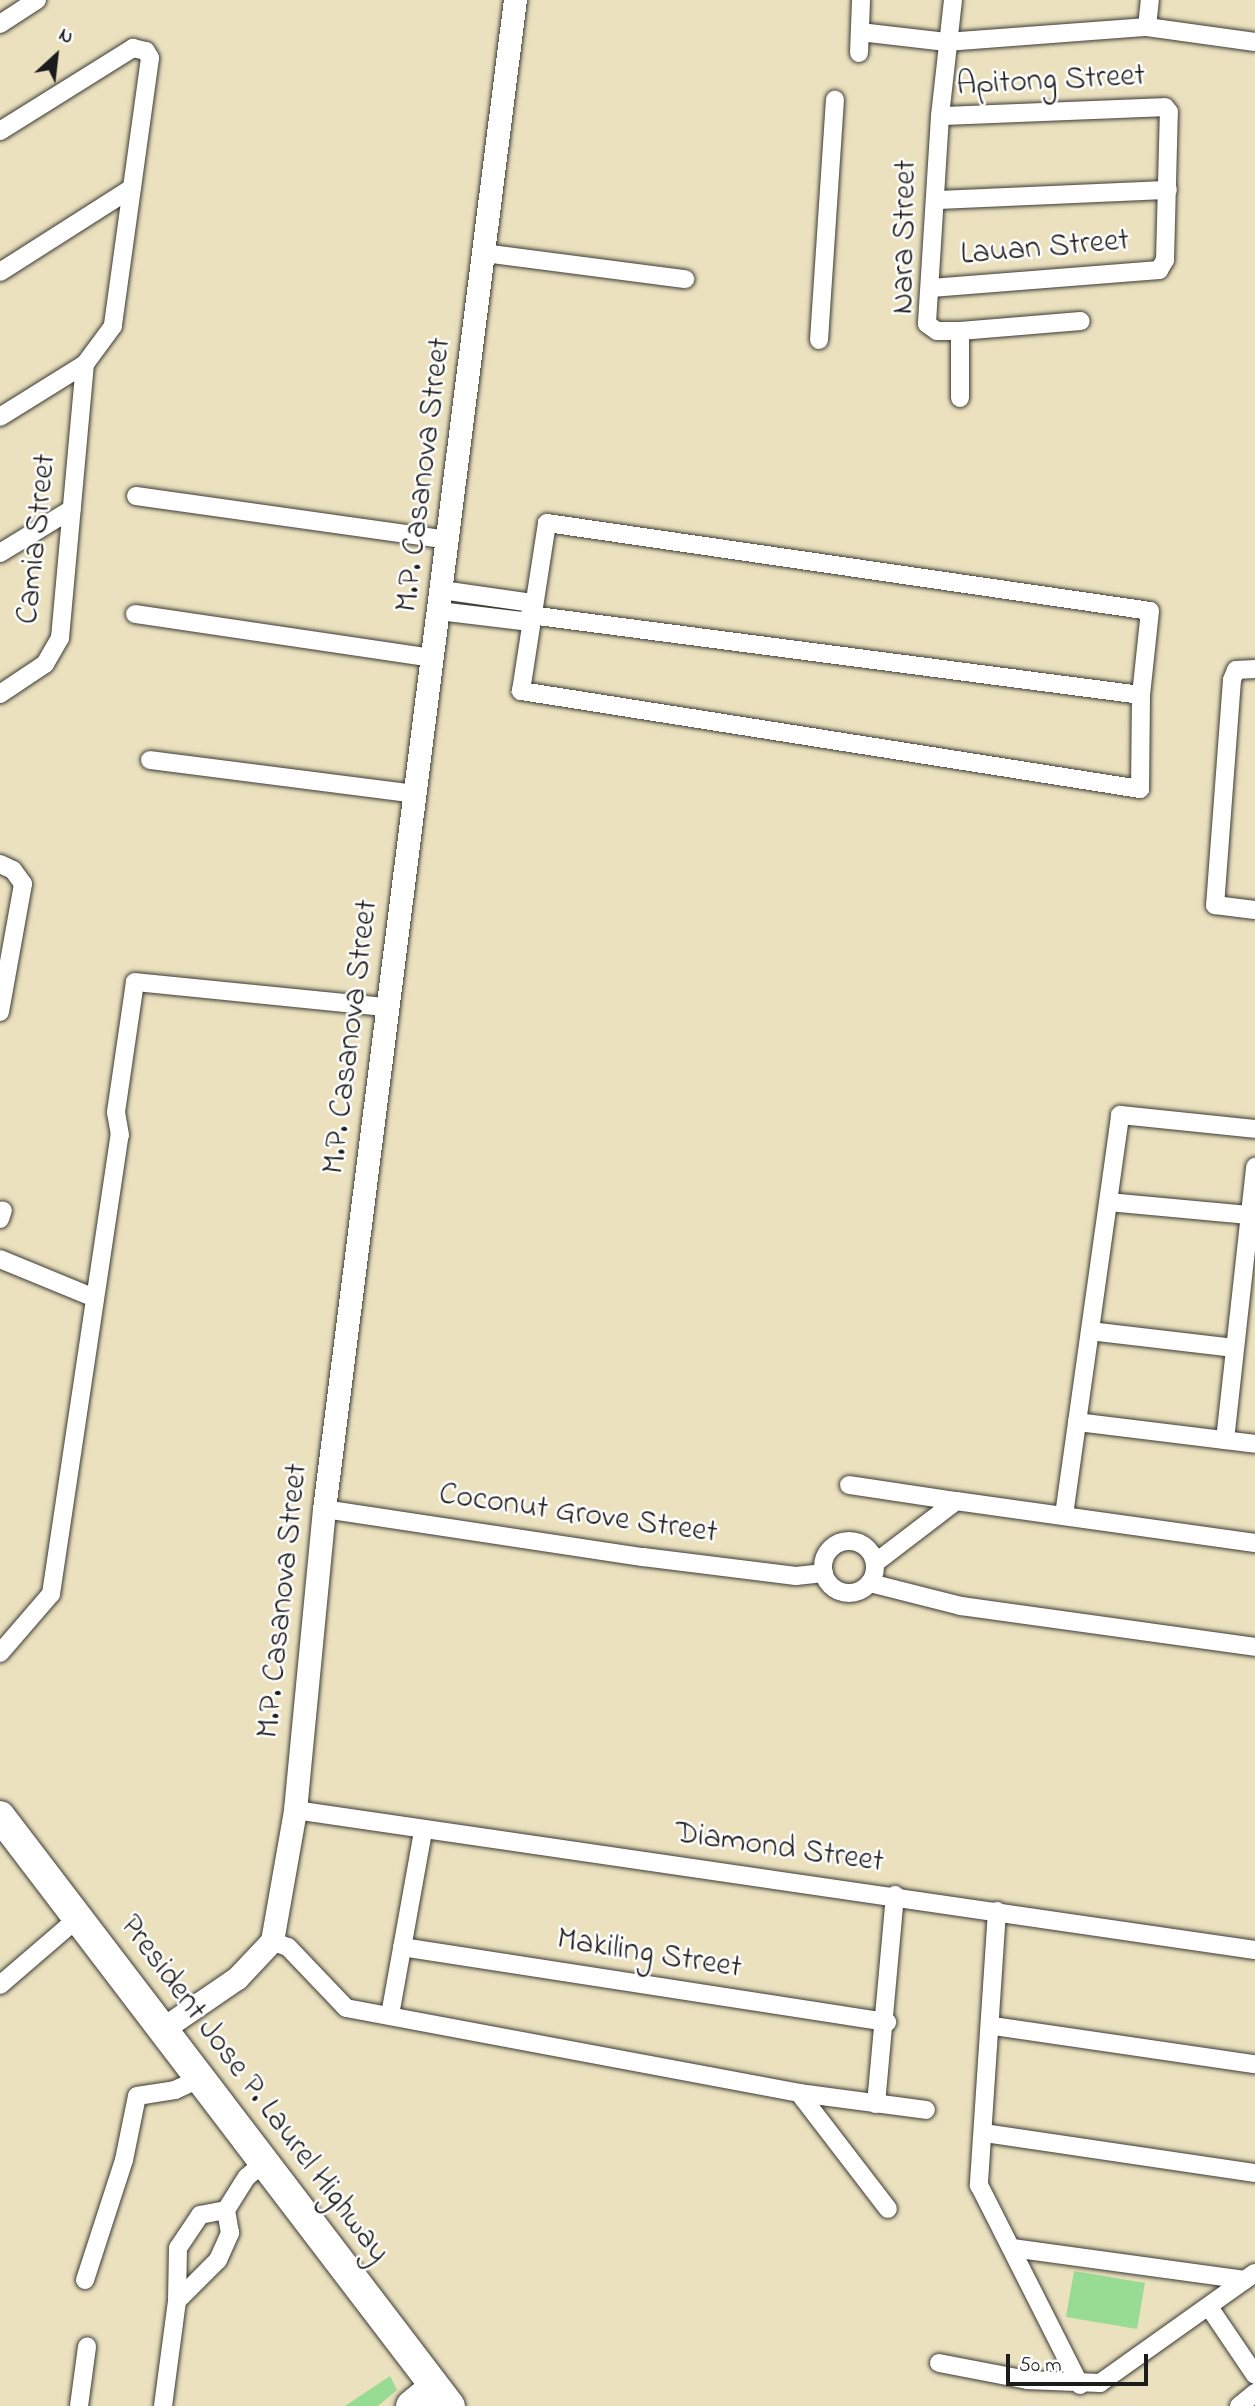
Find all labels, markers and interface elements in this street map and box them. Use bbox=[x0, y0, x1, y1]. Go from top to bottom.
north arrow bbox=[21, 21, 91, 91]
text: N bbox=[54, 22, 78, 52]
street label: Apitong Street bbox=[956, 58, 1146, 106]
street label: Nara Street bbox=[885, 159, 927, 315]
street label: Lauan Street bbox=[959, 223, 1131, 275]
street label: M.P. Casanova Street bbox=[389, 336, 461, 614]
street label: Camia Street bbox=[10, 452, 66, 626]
street label: M.P. Casanova Street bbox=[316, 898, 388, 1176]
street label: M.P. Casanova Street bbox=[250, 1462, 318, 1740]
street label: Coconut Grove Street bbox=[436, 1476, 720, 1554]
street label: Diamond Street bbox=[672, 1815, 886, 1883]
street label: President Jose P. Laurel Highway bbox=[110, 1909, 396, 2271]
street label: Makiling Street bbox=[554, 1921, 744, 1989]
scale bar bbox=[1010, 2340, 1152, 2384]
text: 50 m bbox=[1019, 2351, 1062, 2381]

